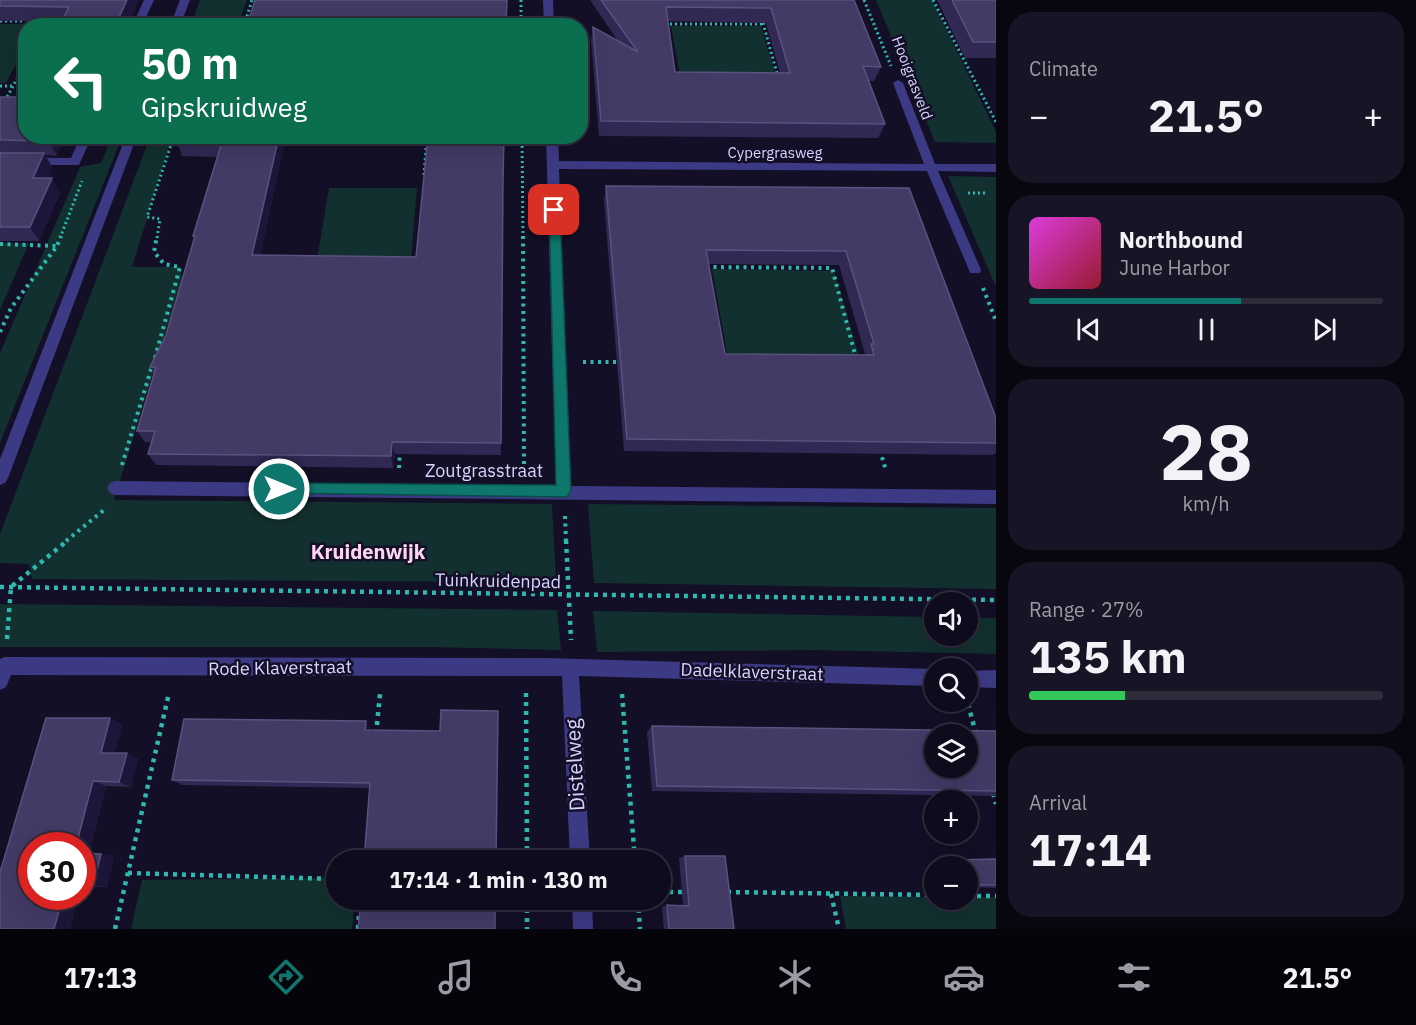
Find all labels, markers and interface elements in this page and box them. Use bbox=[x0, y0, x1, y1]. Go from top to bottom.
street label: Hooigrasveld bbox=[888, 33, 937, 122]
text: 50 m bbox=[141, 36, 239, 91]
icon: left bbox=[42, 42, 120, 120]
text: Climate bbox=[1029, 55, 1098, 82]
text: 21.5° bbox=[1148, 86, 1264, 144]
text: Gipskruidweg bbox=[141, 89, 307, 124]
text: − bbox=[1029, 94, 1049, 137]
text: + bbox=[1363, 94, 1383, 137]
street label: Cypergrasweg bbox=[727, 143, 823, 162]
pin bbox=[528, 184, 579, 235]
icon: arrive bbox=[537, 193, 570, 226]
text: Northbound bbox=[1119, 225, 1243, 254]
text: June Harbor bbox=[1119, 254, 1230, 281]
icon: previous bbox=[1072, 313, 1105, 346]
icon: pause bbox=[1190, 313, 1223, 346]
icon: next bbox=[1308, 313, 1341, 346]
text: 28 bbox=[1159, 400, 1253, 501]
position arrow bbox=[247, 457, 311, 521]
street label: Zoutgrasstraat bbox=[425, 459, 543, 482]
text: km/h bbox=[1182, 490, 1230, 517]
district label: Kruidenwijk bbox=[311, 538, 426, 565]
street label: Tuinkruidenpad bbox=[435, 568, 561, 593]
map controls bbox=[924, 592, 978, 910]
button: sound bbox=[924, 592, 978, 646]
text: Range · 27% bbox=[1029, 596, 1144, 623]
text: 135 km bbox=[1029, 627, 1187, 685]
street label: Rode Klaverstraat bbox=[208, 655, 352, 680]
street label: Dadelklaverstraat bbox=[680, 658, 824, 685]
button: search bbox=[924, 658, 978, 712]
street label: Distelweg bbox=[558, 718, 590, 812]
button: layers bbox=[924, 724, 978, 778]
text: Arrival bbox=[1029, 789, 1087, 816]
button: + bbox=[924, 790, 978, 844]
text: 17:14 bbox=[1029, 820, 1152, 878]
speed limit sign: 30 bbox=[18, 832, 96, 910]
button: − bbox=[924, 856, 978, 910]
text: 17:14 · 1 min · 130 m bbox=[389, 865, 608, 894]
icon: directions bbox=[265, 956, 307, 998]
icon: music bbox=[435, 956, 477, 998]
icon: phone bbox=[604, 956, 646, 998]
icon: climate bbox=[774, 956, 816, 998]
icon: car bbox=[943, 956, 985, 998]
icon: filters bbox=[1113, 956, 1155, 998]
text: 17:13 bbox=[64, 960, 138, 995]
text: 21.5° bbox=[1282, 960, 1352, 995]

